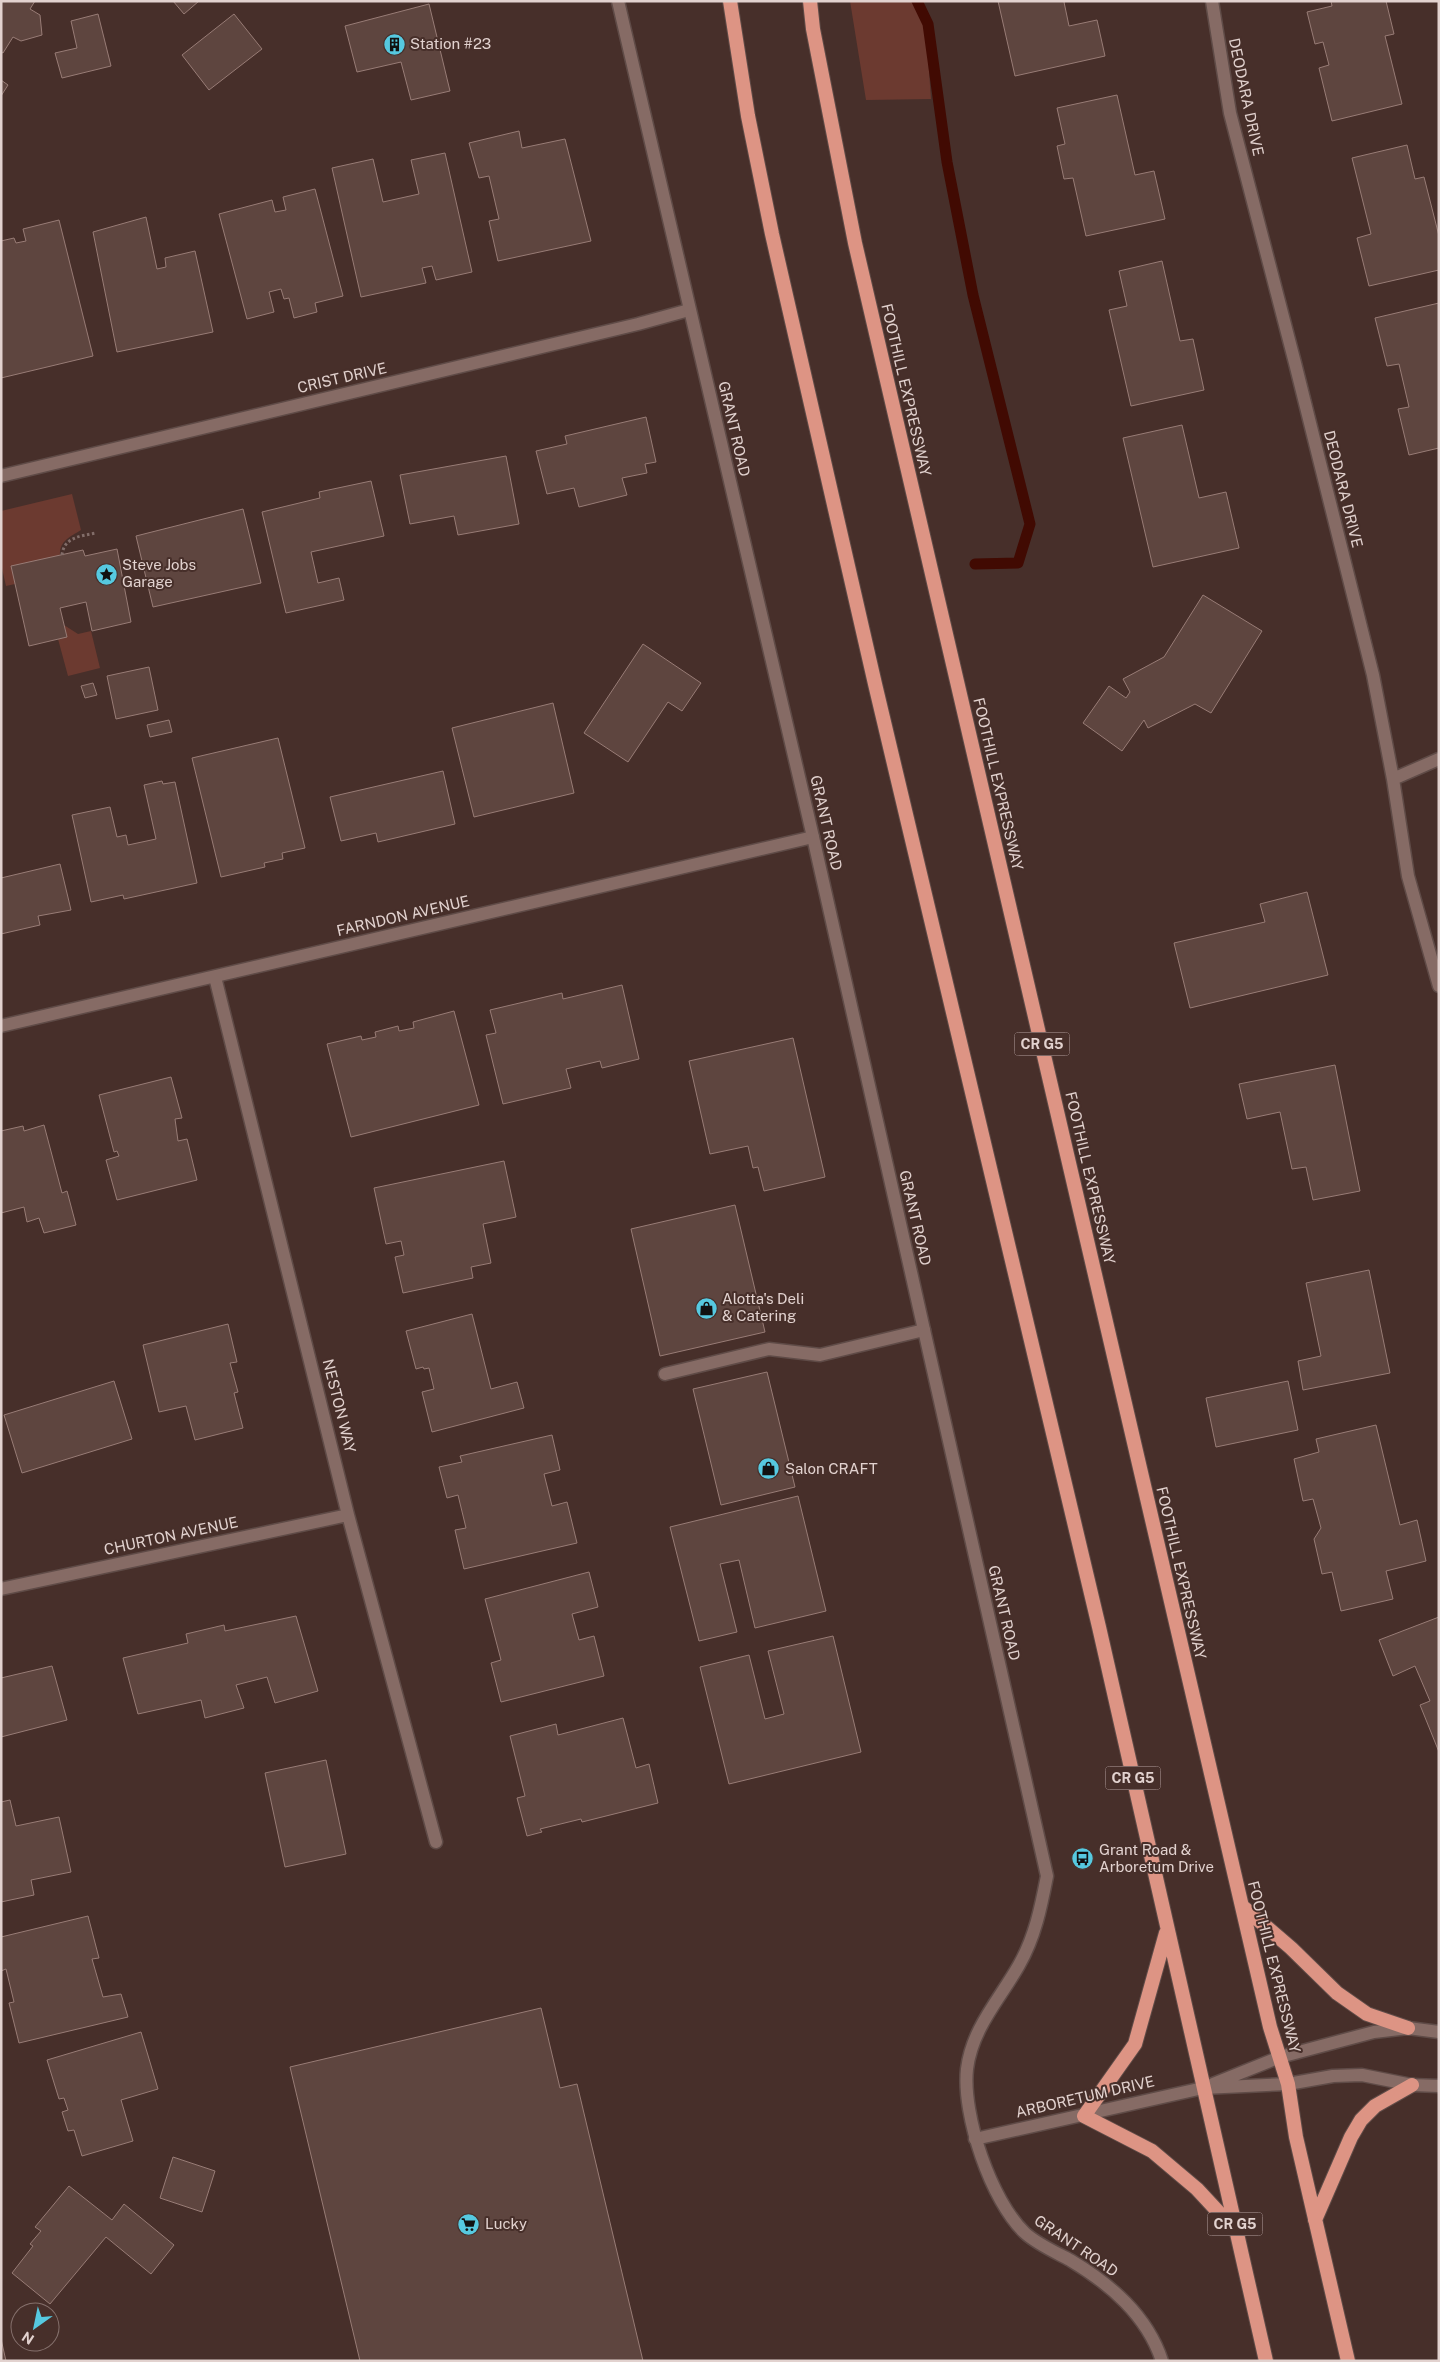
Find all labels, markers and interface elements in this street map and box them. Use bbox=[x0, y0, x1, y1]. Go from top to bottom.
building icon: Station #23 bbox=[382, 32, 406, 56]
place label: Station #23 bbox=[410, 35, 491, 52]
street label: DEODARA DRIVE bbox=[1226, 36, 1267, 157]
street label: FOOTHILL EXPRESSWAY bbox=[878, 302, 935, 478]
street label: CRIST DRIVE bbox=[296, 359, 388, 396]
street label: GRANT ROAD bbox=[715, 380, 754, 478]
street label: DEODARA DRIVE bbox=[1321, 429, 1366, 549]
place label: Steve Jobs Garage bbox=[122, 556, 196, 590]
place icon: Steve Jobs Garage bbox=[94, 562, 118, 586]
street label: FOOTHILL EXPRESSWAY bbox=[970, 696, 1027, 872]
street label: GRANT ROAD bbox=[807, 774, 846, 872]
street label: FARNDON AVENUE bbox=[335, 892, 471, 939]
road number: CR G5 bbox=[1014, 1032, 1070, 1056]
street label: FOOTHILL EXPRESSWAY bbox=[1062, 1090, 1119, 1266]
street label: GRANT ROAD bbox=[896, 1169, 935, 1267]
place label: Alotta's Deli & Catering bbox=[722, 1290, 804, 1324]
shop icon: Alotta's Deli & Catering bbox=[694, 1296, 718, 1320]
street label: NESTON WAY bbox=[320, 1357, 359, 1455]
shop icon: Salon CRAFT bbox=[757, 1457, 781, 1481]
place label: Salon CRAFT bbox=[785, 1460, 878, 1477]
street label: FOOTHILL EXPRESSWAY bbox=[1153, 1485, 1210, 1661]
street label: CHURTON AVENUE bbox=[102, 1513, 239, 1558]
street label: GRANT ROAD bbox=[985, 1564, 1024, 1662]
road number: CR G5 bbox=[1106, 1766, 1160, 1790]
place label: Grant Road & Arboretum Drive bbox=[1099, 1841, 1214, 1875]
bus stop icon: Grant Road & Arboretum Drive bbox=[1071, 1847, 1095, 1871]
street label: FOOTHILL EXPRESSWAY bbox=[1245, 1879, 1304, 2055]
street label: ARBORETUM DRIVE bbox=[1014, 2072, 1156, 2121]
street label: GRANT ROAD bbox=[1031, 2211, 1121, 2280]
supermarket icon: Lucky bbox=[457, 2212, 481, 2236]
road number: CR G5 bbox=[1208, 2212, 1262, 2236]
place label: Lucky bbox=[485, 2215, 527, 2232]
north arrow bbox=[10, 2302, 60, 2352]
text: N bbox=[19, 2328, 37, 2348]

